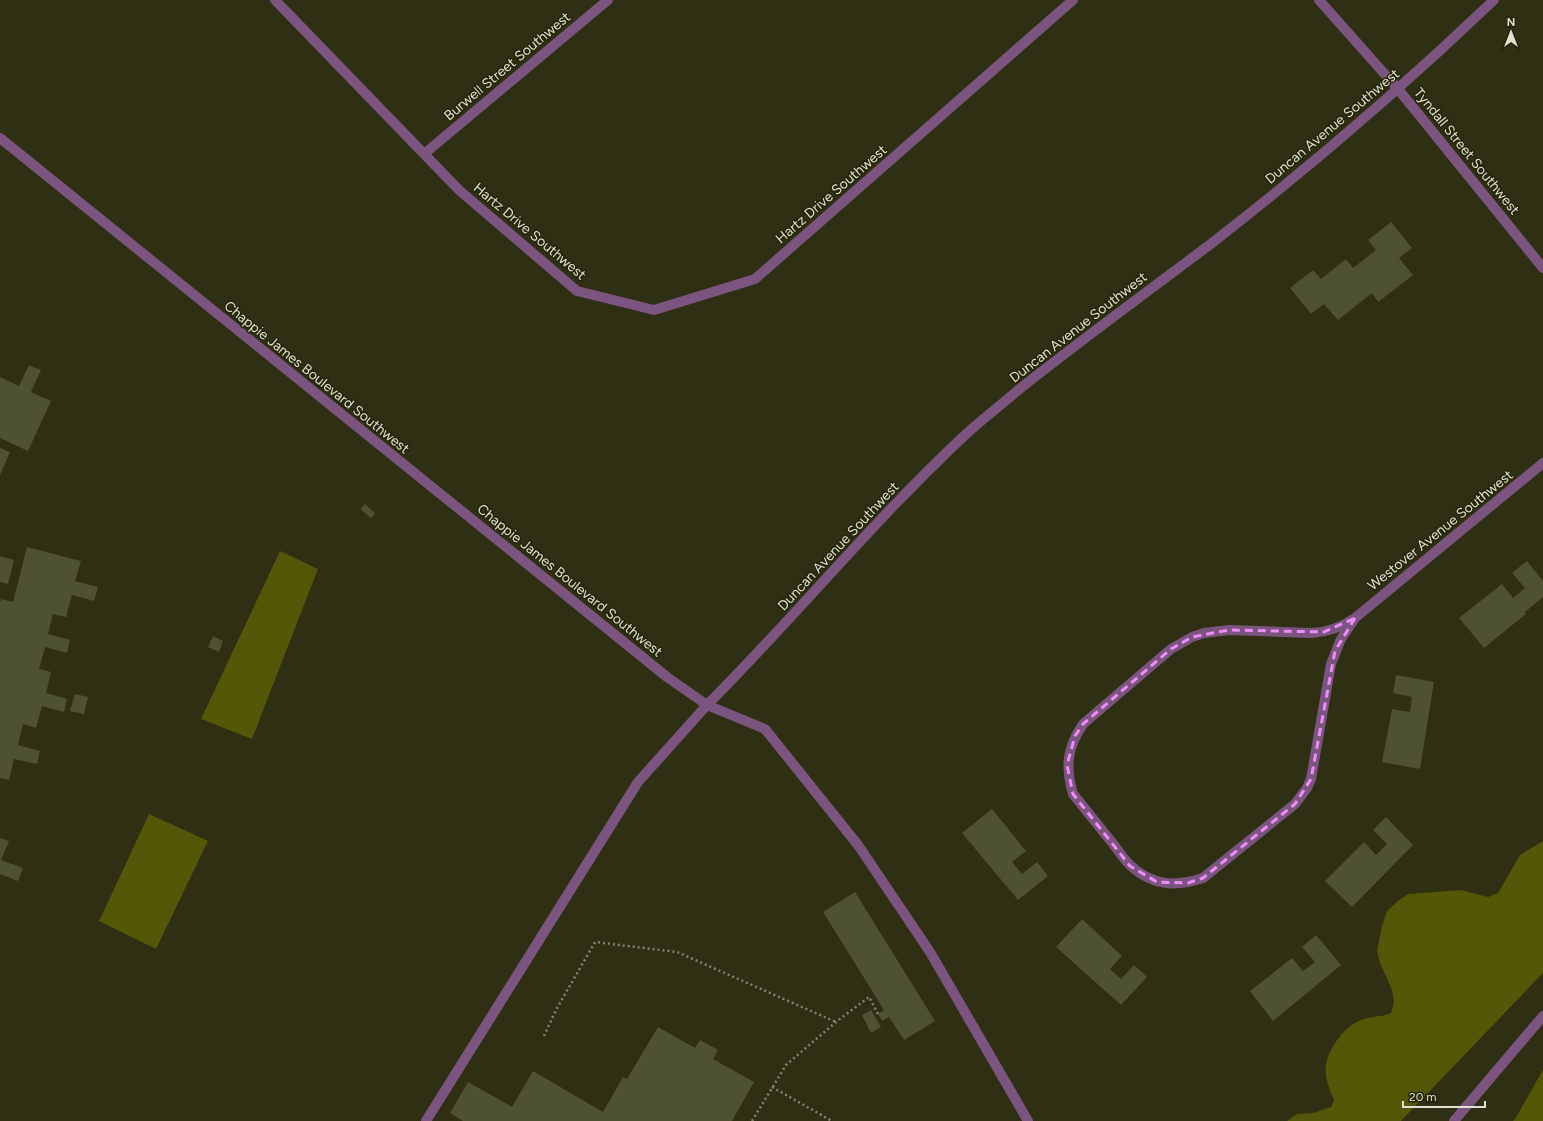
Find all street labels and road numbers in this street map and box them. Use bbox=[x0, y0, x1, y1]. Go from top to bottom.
street label: Burwell Street Southwest bbox=[441, 9, 574, 124]
street label: Duncan Avenue Southwest bbox=[1262, 65, 1403, 187]
street label: Tyndall Street Southwest bbox=[1410, 85, 1523, 218]
street label: Hartz Drive Southwest bbox=[772, 142, 890, 247]
street label: Hartz Drive Southwest bbox=[470, 179, 589, 283]
street label: Duncan Avenue Southwest bbox=[1006, 268, 1150, 386]
street label: Chappie James Boulevard Southwest bbox=[221, 297, 413, 457]
street label: Westover Avenue Southwest bbox=[1364, 467, 1516, 594]
street label: Duncan Avenue Southwest bbox=[774, 478, 902, 614]
street label: Chappie James Boulevard Southwest bbox=[474, 500, 666, 660]

